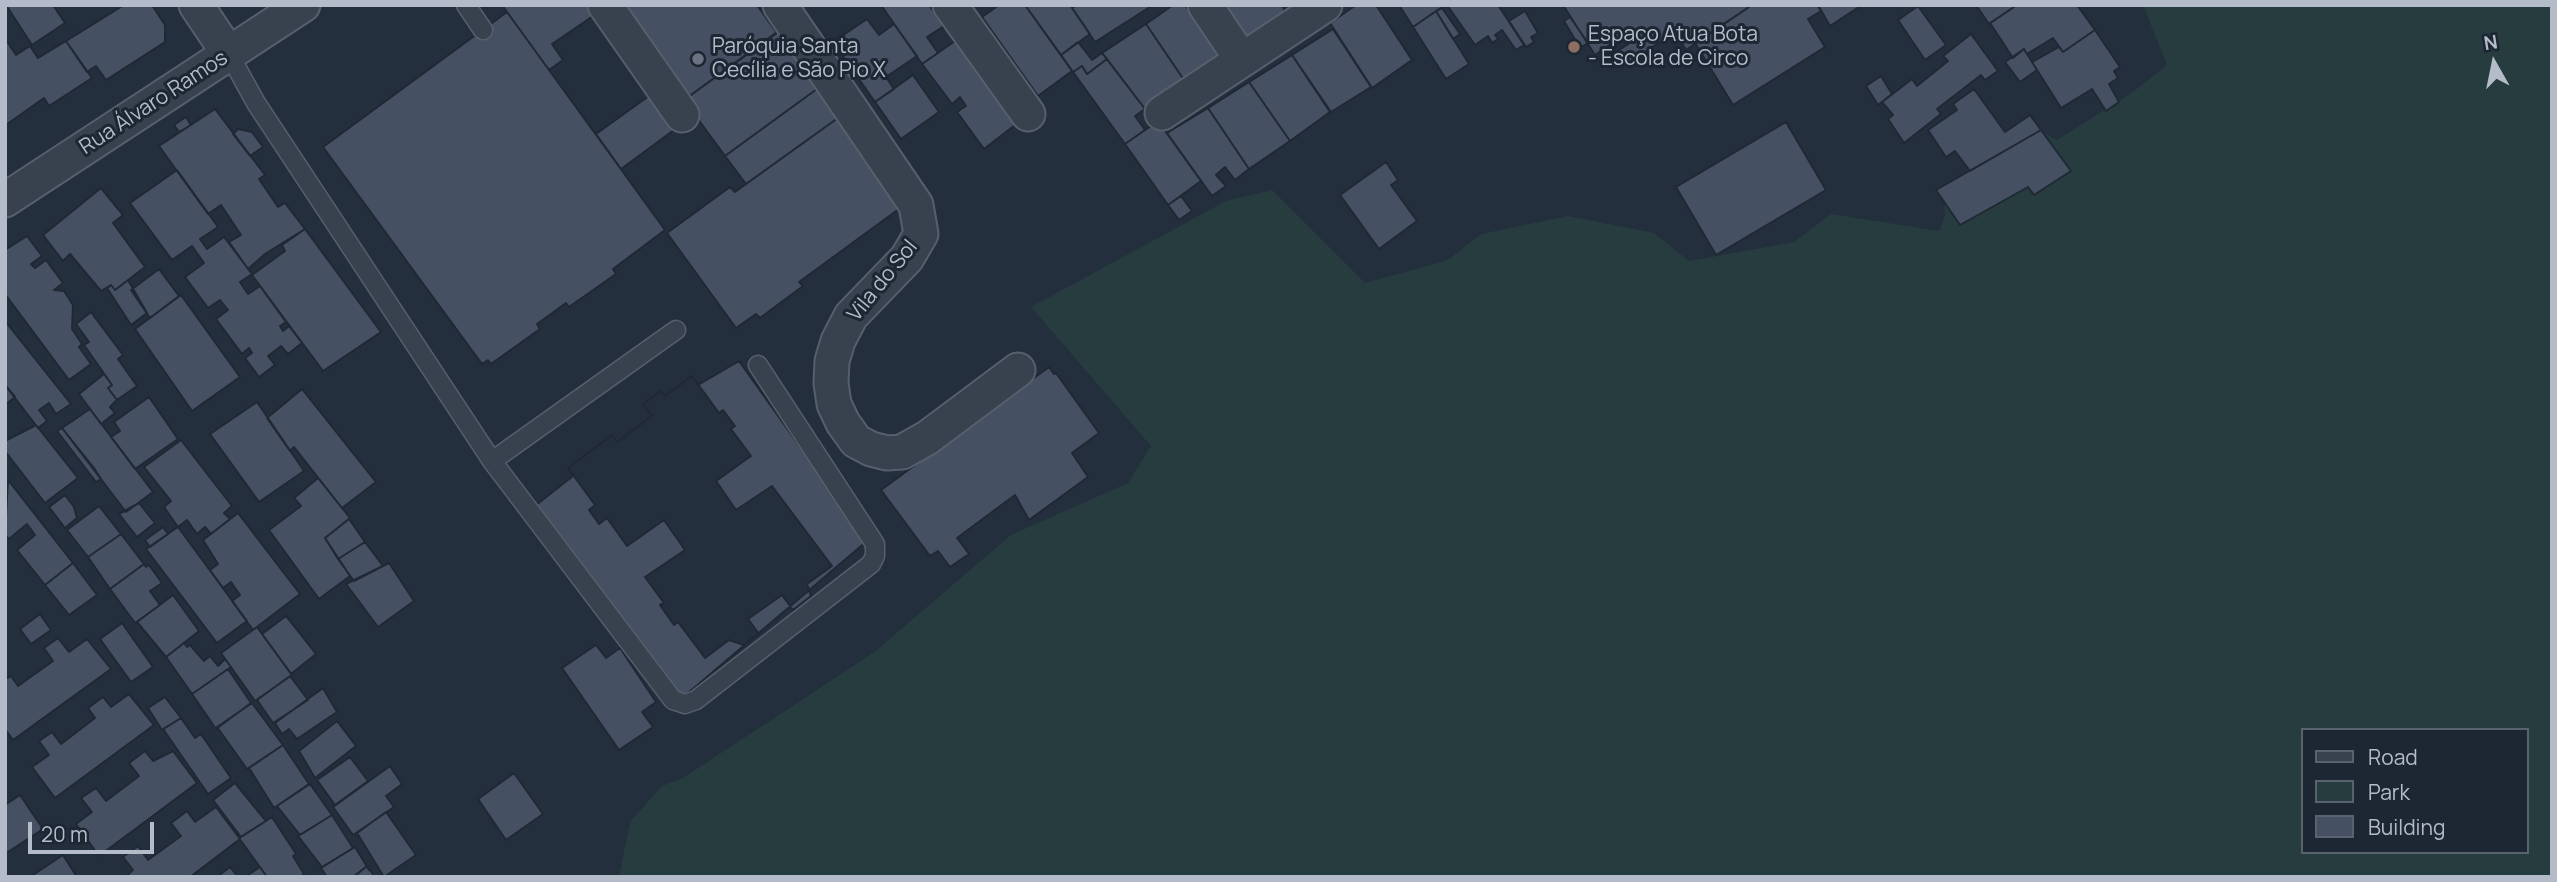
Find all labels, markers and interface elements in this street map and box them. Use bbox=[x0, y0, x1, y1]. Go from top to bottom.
place label: Espaço Atua Bota - Escola de Circo bbox=[1588, 22, 1758, 72]
north arrow bbox=[2459, 28, 2529, 98]
text: N bbox=[2482, 28, 2499, 56]
place label: Paróquia Santa Cecília e São Pio X bbox=[712, 34, 886, 84]
marker: Espaço Atua Bota - Escola de Circo bbox=[1566, 39, 1582, 55]
street label: Rua Álvaro Ramos bbox=[75, 46, 233, 160]
marker: Paróquia Santa Cecília e São Pio X bbox=[690, 51, 706, 67]
street label: Vila do Sol bbox=[843, 235, 923, 327]
legend bbox=[2302, 728, 2529, 854]
text: Road bbox=[2368, 743, 2418, 771]
text: Park bbox=[2368, 778, 2410, 806]
scale bar bbox=[32, 808, 158, 852]
text: Building bbox=[2368, 813, 2445, 841]
text: 20 m bbox=[41, 820, 88, 848]

